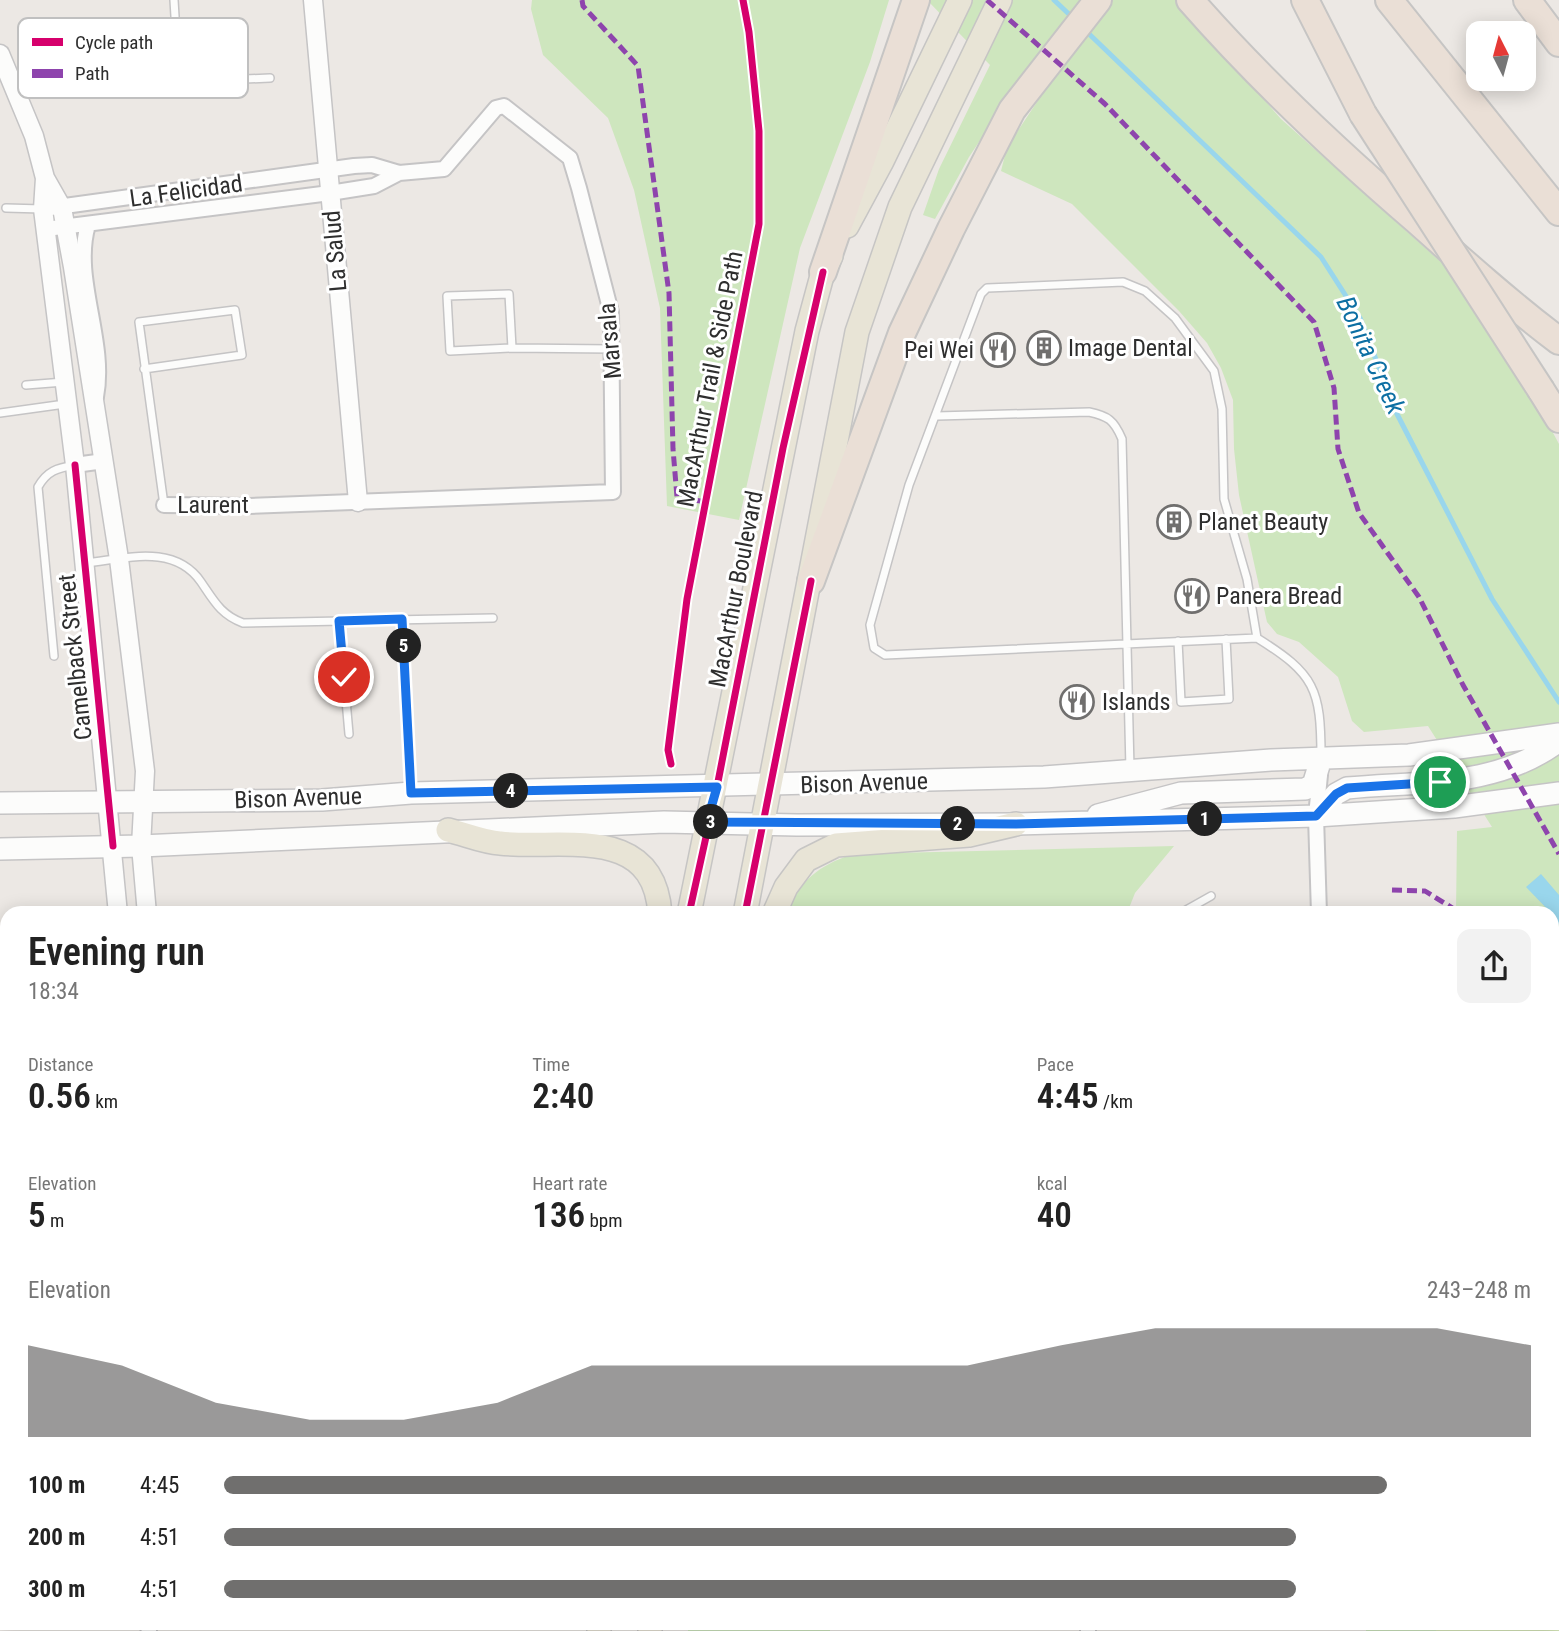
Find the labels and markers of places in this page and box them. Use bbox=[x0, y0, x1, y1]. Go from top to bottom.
building icon: Image Dental bbox=[1025, 329, 1063, 367]
restaurant icon: Pei Wei bbox=[979, 331, 1017, 369]
place label: Image Dental bbox=[1068, 334, 1193, 362]
place label: Pei Wei bbox=[904, 336, 974, 364]
building icon: Planet Beauty bbox=[1155, 503, 1193, 541]
place label: Planet Beauty bbox=[1198, 508, 1328, 536]
restaurant icon: Panera Bread bbox=[1173, 577, 1211, 615]
place label: Panera Bread bbox=[1216, 582, 1342, 610]
pin: 5 bbox=[386, 628, 422, 664]
pin bbox=[314, 647, 374, 707]
restaurant icon: Islands bbox=[1058, 683, 1096, 721]
place label: Islands bbox=[1102, 688, 1170, 716]
pin bbox=[1410, 752, 1470, 812]
pin: 4 bbox=[494, 774, 528, 808]
pin: 1 bbox=[1188, 802, 1222, 836]
pin: 3 bbox=[694, 804, 728, 840]
pin: 2 bbox=[940, 806, 976, 842]

